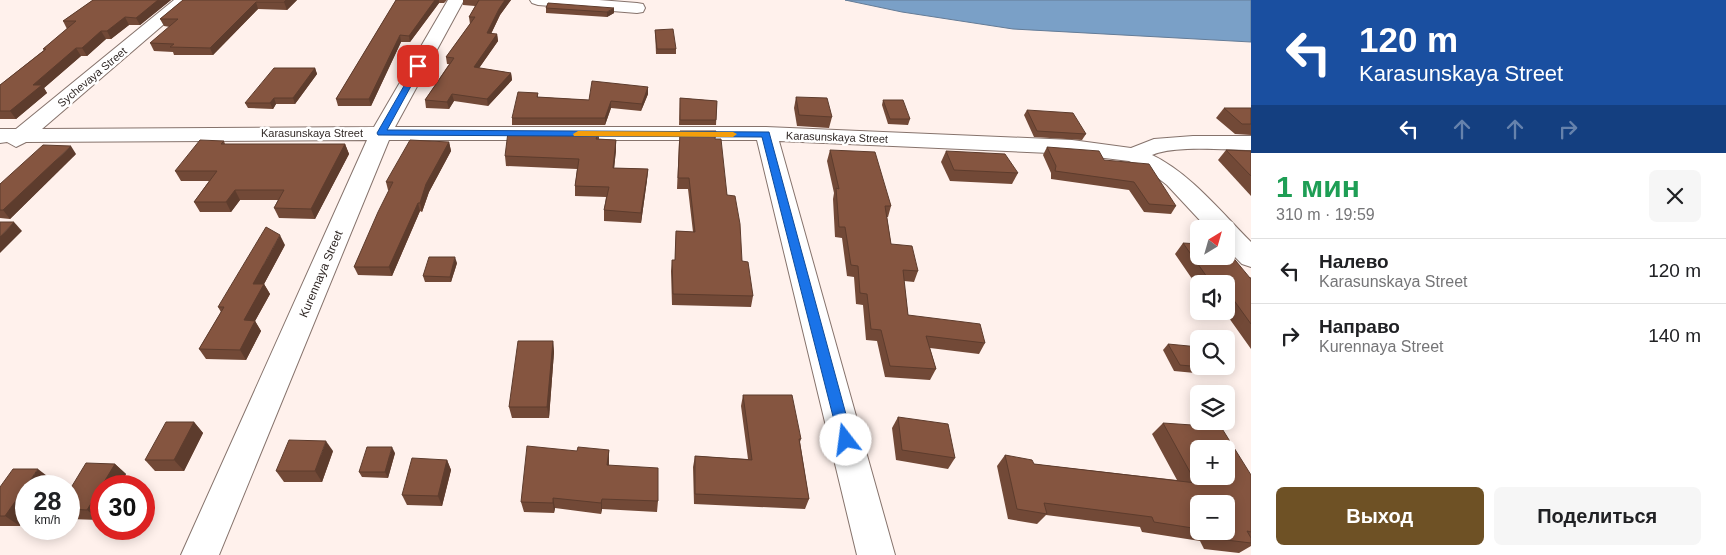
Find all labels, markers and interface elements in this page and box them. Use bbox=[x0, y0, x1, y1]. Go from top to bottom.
icon: left bbox=[1276, 20, 1341, 85]
text: 120 m bbox=[1359, 20, 1458, 59]
street label: Sychevaya Street bbox=[55, 45, 129, 109]
pin bbox=[397, 45, 439, 87]
icon: arrive bbox=[404, 52, 432, 80]
text: Karasunskaya Street bbox=[1359, 61, 1563, 86]
icon: left bbox=[1395, 115, 1423, 143]
icon: ahead bbox=[1448, 115, 1476, 143]
icon: ahead bbox=[1501, 115, 1529, 143]
icon: right bbox=[1554, 115, 1582, 143]
street label: Karasunskaya Street bbox=[261, 127, 363, 139]
street label: Karasunskaya Street bbox=[786, 129, 888, 145]
text: 1 мин bbox=[1276, 170, 1360, 203]
button: close bbox=[1649, 170, 1701, 222]
text: 310 m · 19:59 bbox=[1276, 206, 1375, 223]
north arrow bbox=[1190, 220, 1235, 265]
map controls bbox=[1190, 220, 1235, 540]
street label: Kurennaya Street bbox=[296, 228, 346, 320]
text: Налево bbox=[1319, 251, 1389, 272]
icon: left bbox=[1276, 257, 1304, 285]
text: 120 m bbox=[1648, 260, 1701, 281]
text: Karasunskaya Street bbox=[1319, 273, 1468, 290]
button: sound bbox=[1190, 275, 1235, 320]
text: Направо bbox=[1319, 316, 1400, 337]
icon: right bbox=[1276, 322, 1304, 350]
text: 140 m bbox=[1648, 325, 1701, 346]
button: search bbox=[1190, 330, 1235, 375]
text: Kurennaya Street bbox=[1319, 338, 1444, 355]
button: layers bbox=[1190, 385, 1235, 430]
position arrow bbox=[819, 413, 871, 465]
button: + bbox=[1190, 440, 1235, 485]
speed limit sign: 30 bbox=[90, 475, 155, 540]
text: 28 bbox=[34, 487, 61, 515]
button: Выход bbox=[1276, 487, 1484, 545]
button: Поделиться bbox=[1494, 487, 1701, 545]
button: − bbox=[1190, 495, 1235, 540]
text: km/h bbox=[34, 513, 61, 527]

